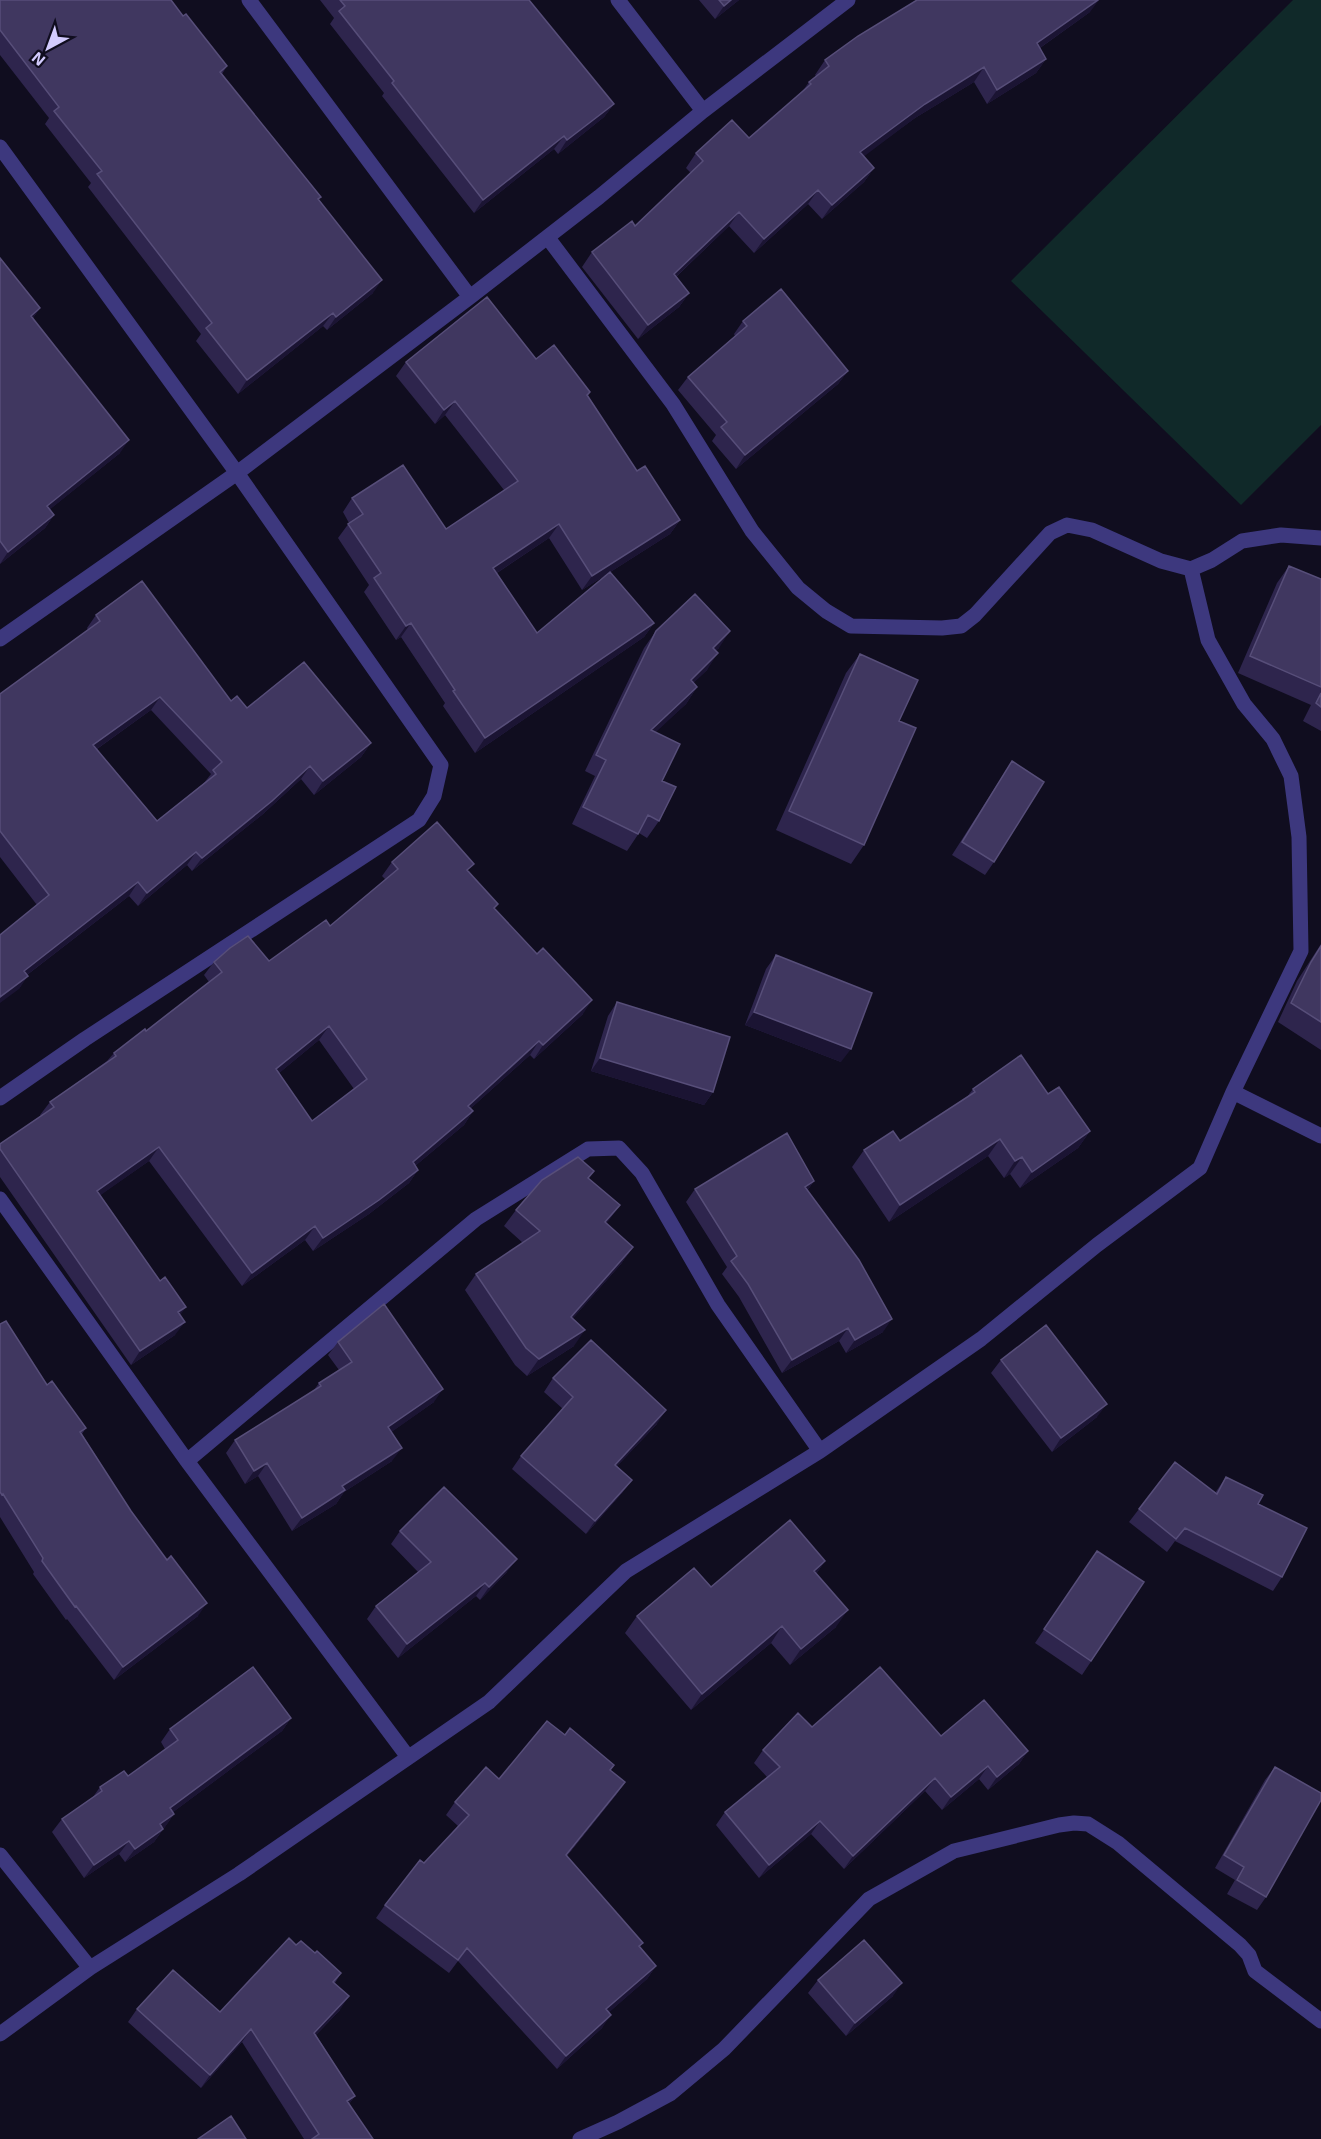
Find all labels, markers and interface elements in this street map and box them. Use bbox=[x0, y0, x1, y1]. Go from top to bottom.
north arrow bbox=[18, 18, 78, 78]
text: N bbox=[27, 49, 48, 71]

